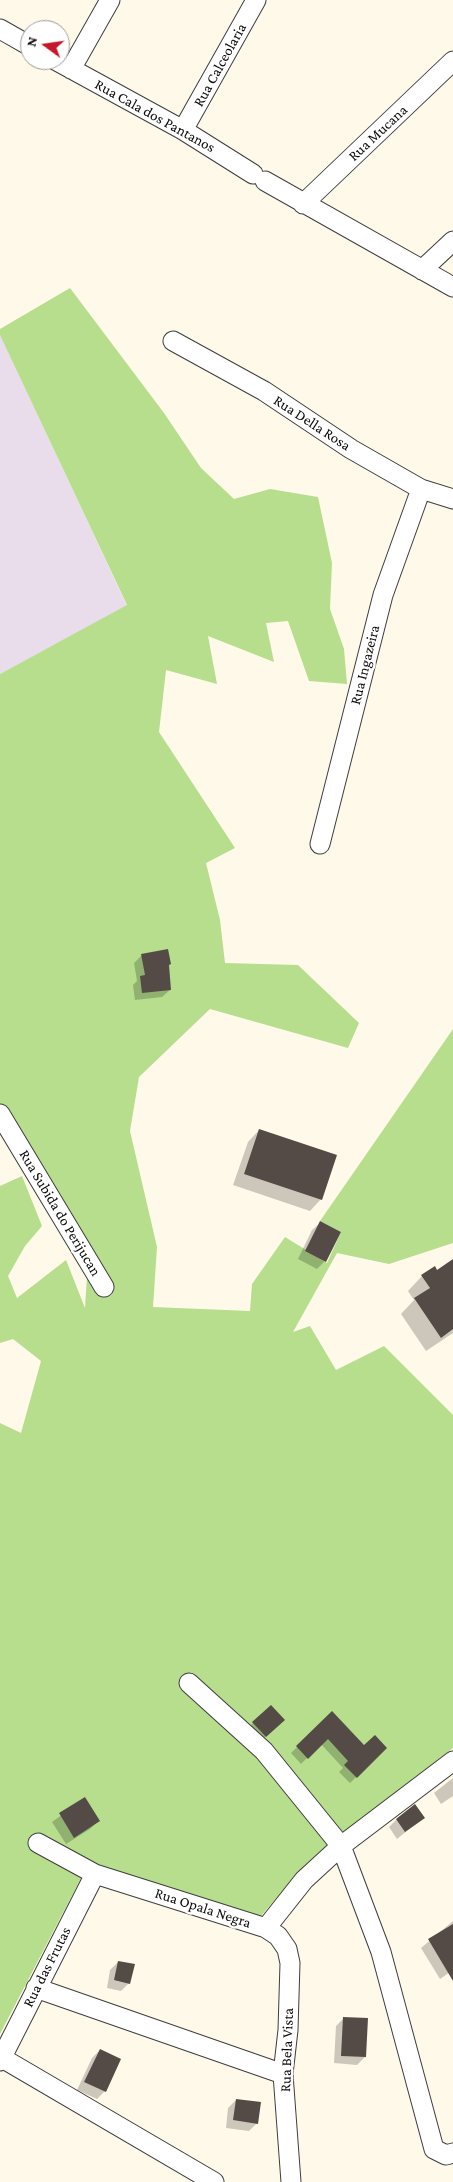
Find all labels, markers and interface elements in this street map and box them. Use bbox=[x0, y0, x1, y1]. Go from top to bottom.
north arrow bbox=[20, 20, 70, 70]
street label: Rua Calceolaria bbox=[190, 20, 250, 110]
text: N bbox=[22, 35, 40, 48]
street label: Rua Cala dos Pantanos bbox=[92, 75, 218, 157]
street label: Rua Mucana bbox=[345, 101, 411, 165]
street label: Rua Della Rosa bbox=[270, 391, 354, 455]
street label: Rua Ingazeira bbox=[346, 623, 384, 707]
street label: Rua Subida do Perijucan bbox=[15, 1147, 105, 1279]
street label: Rua Opala Negra bbox=[153, 1884, 253, 1932]
street label: Rua das Frutas bbox=[19, 1924, 75, 2010]
street label: Rua Bela Vista bbox=[277, 2008, 297, 2092]

